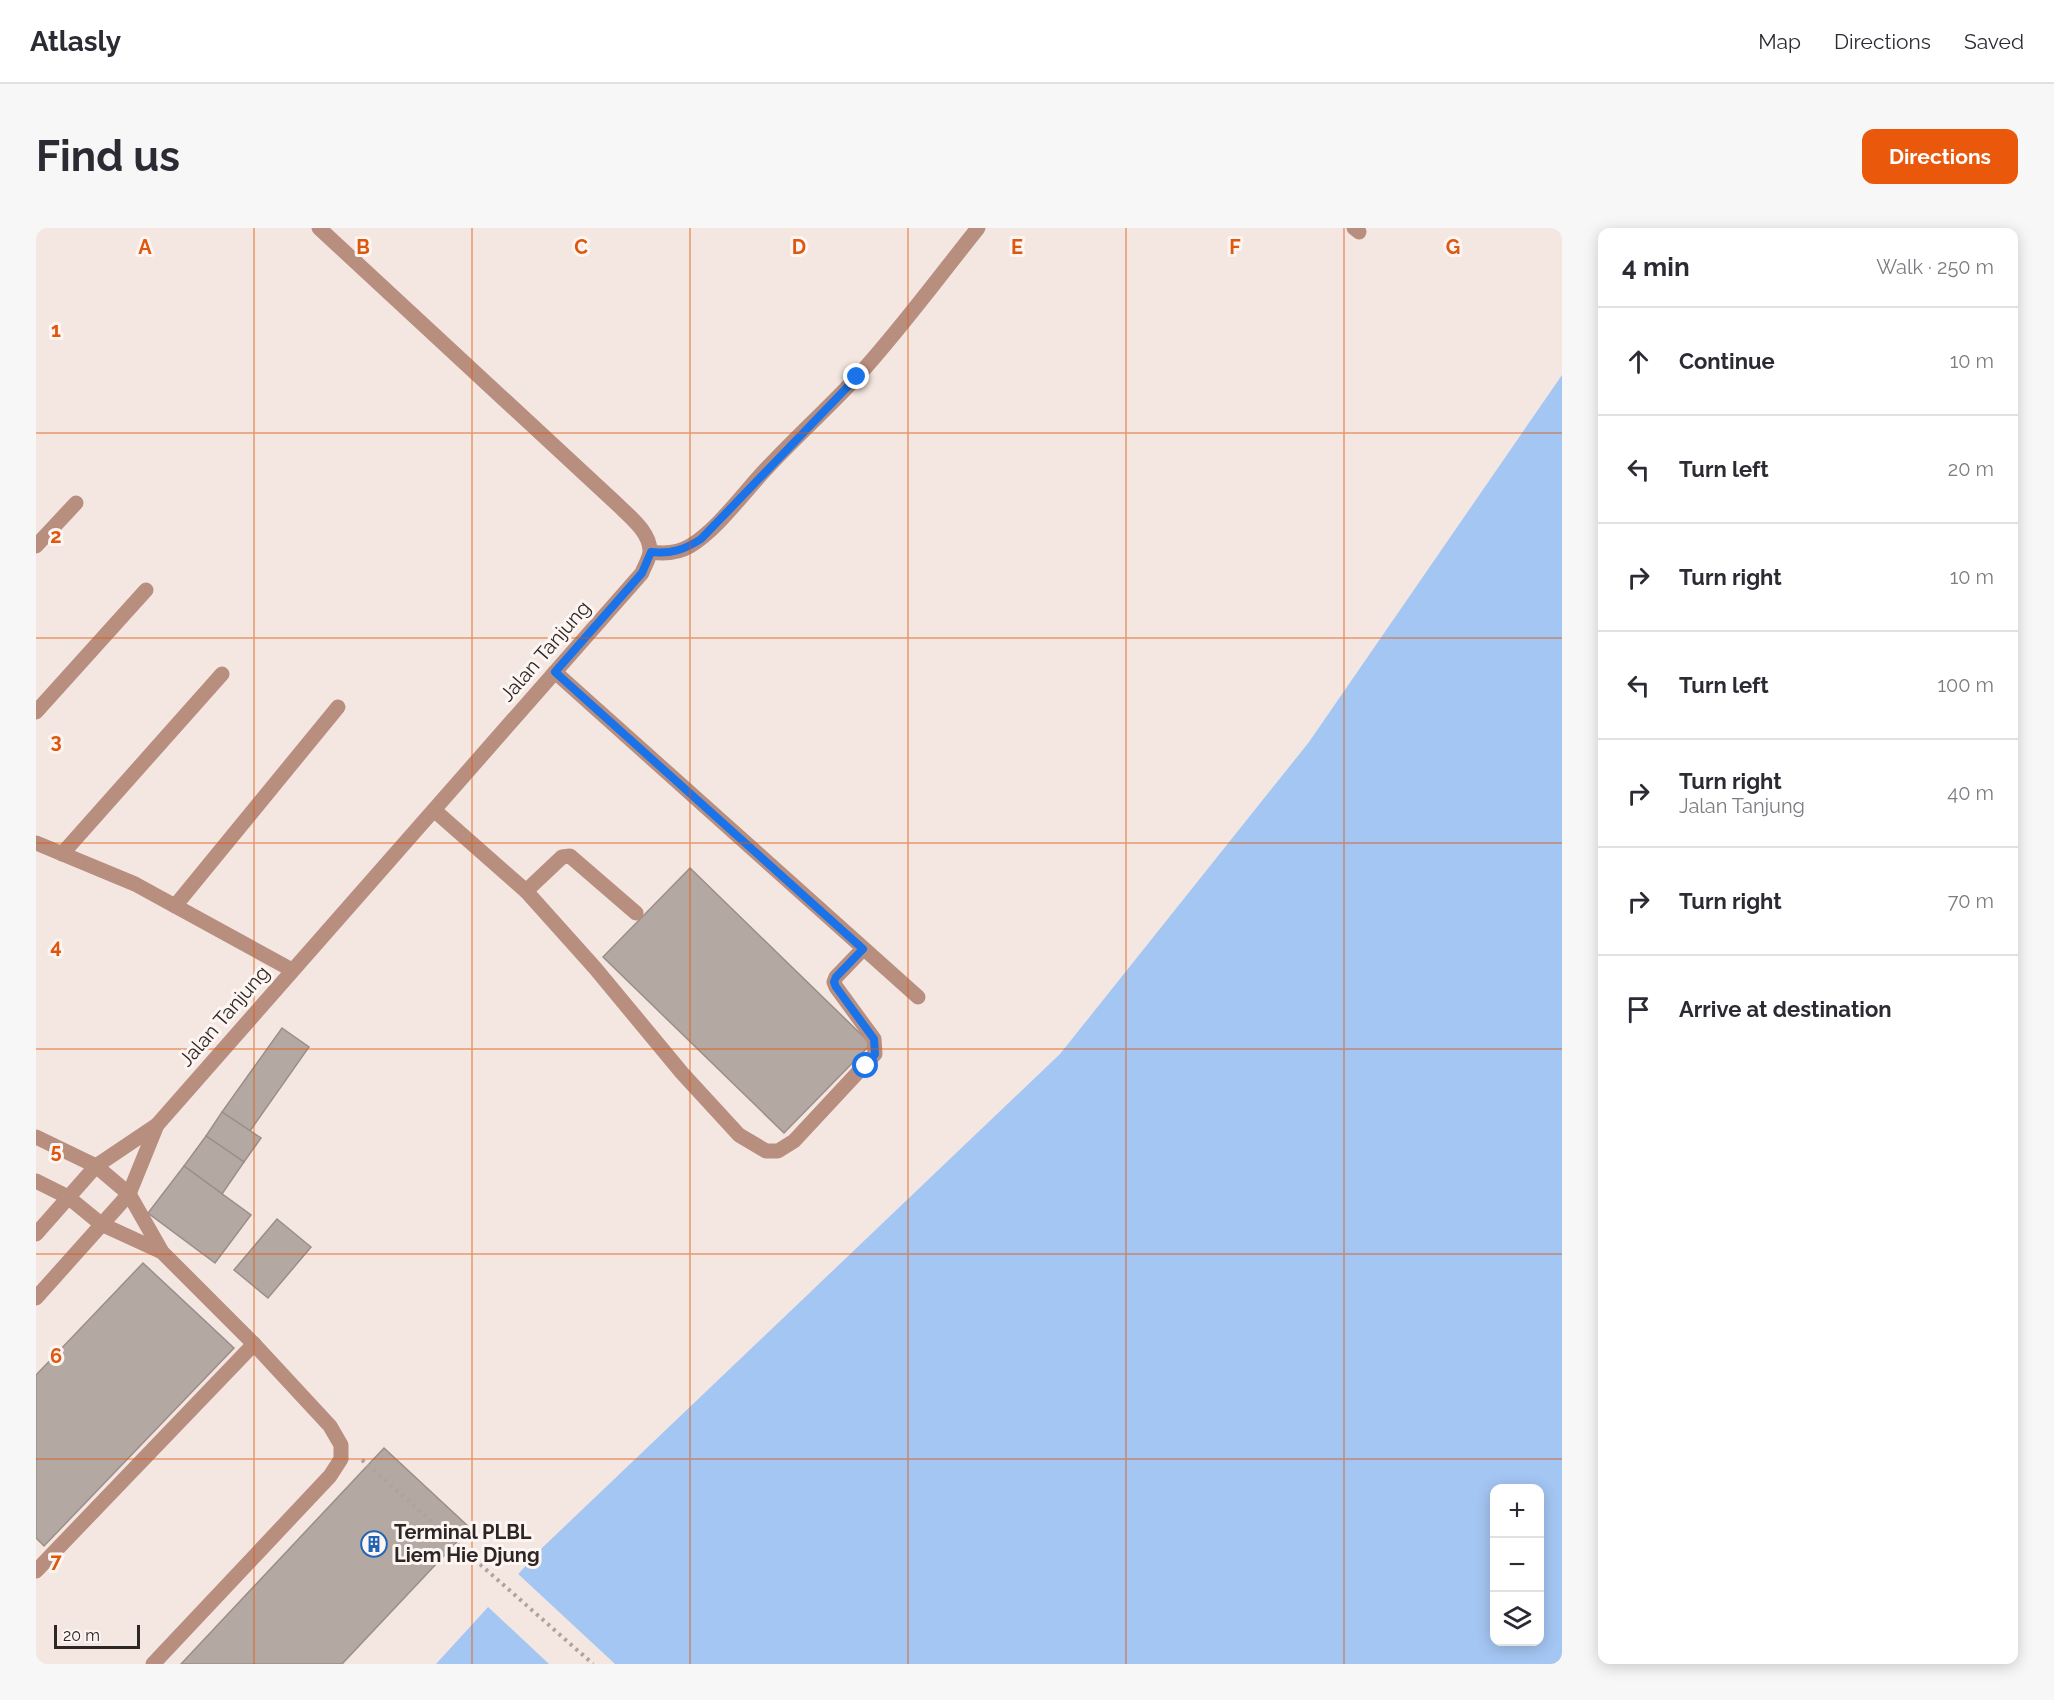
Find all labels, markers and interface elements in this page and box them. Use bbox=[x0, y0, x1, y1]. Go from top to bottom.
text: Atlasly bbox=[30, 25, 121, 58]
text: Map bbox=[1758, 29, 1801, 54]
text: Directions bbox=[1834, 29, 1931, 54]
text: Saved bbox=[1964, 29, 2024, 54]
button: Directions bbox=[1862, 129, 2018, 184]
text: Find us bbox=[36, 132, 180, 181]
text: A bbox=[138, 235, 152, 259]
text: B bbox=[356, 235, 370, 259]
text: C bbox=[574, 235, 588, 259]
text: D bbox=[792, 235, 806, 259]
text: E bbox=[1011, 235, 1023, 259]
text: F bbox=[1229, 235, 1241, 259]
text: G bbox=[1446, 235, 1460, 259]
text: 4 min bbox=[1622, 252, 1690, 282]
text: Walk · 250 m bbox=[1876, 255, 1994, 279]
text: 1 bbox=[51, 318, 61, 342]
icon: ahead bbox=[1622, 345, 1655, 378]
text: Continue bbox=[1679, 348, 1775, 374]
text: 10 m bbox=[1950, 349, 1994, 373]
route end bbox=[843, 363, 869, 389]
icon: left bbox=[1622, 453, 1655, 486]
text: Turn left bbox=[1679, 456, 1769, 482]
text: 20 m bbox=[1948, 457, 1994, 481]
text: 2 bbox=[50, 524, 62, 548]
icon: right bbox=[1622, 561, 1655, 594]
text: Turn right bbox=[1679, 564, 1782, 590]
text: 10 m bbox=[1950, 565, 1994, 589]
street label: Jalan Tanjung bbox=[495, 596, 595, 706]
icon: left bbox=[1622, 669, 1655, 702]
text: Turn left bbox=[1679, 672, 1769, 698]
text: 100 m bbox=[1937, 673, 1994, 697]
text: 3 bbox=[50, 729, 62, 753]
text: Turn right bbox=[1679, 768, 1782, 794]
icon: right bbox=[1622, 777, 1655, 810]
text: 40 m bbox=[1947, 781, 1994, 805]
text: Jalan Tanjung bbox=[1679, 794, 1805, 818]
icon: right bbox=[1622, 885, 1655, 918]
text: Turn right bbox=[1679, 888, 1782, 914]
text: 70 m bbox=[1948, 889, 1994, 913]
text: 4 bbox=[50, 934, 62, 958]
street label: Jalan Tanjung bbox=[174, 961, 274, 1071]
icon: arrive bbox=[1622, 993, 1655, 1026]
text: Arrive at destination bbox=[1679, 996, 1892, 1022]
route start bbox=[852, 1052, 878, 1078]
text: 5 bbox=[50, 1139, 62, 1163]
text: 6 bbox=[50, 1344, 62, 1368]
map controls bbox=[1490, 1484, 1544, 1646]
button: + bbox=[1490, 1484, 1544, 1538]
place label: Terminal PLBL Liem Hie Djung bbox=[394, 1520, 540, 1567]
building icon: Terminal PLBL Liem Hie Djung bbox=[359, 1529, 389, 1559]
button: − bbox=[1490, 1538, 1544, 1592]
text: 7 bbox=[50, 1549, 62, 1573]
button: layers bbox=[1490, 1592, 1544, 1646]
scale bar bbox=[54, 1622, 140, 1650]
text: 20 m bbox=[63, 1626, 100, 1645]

